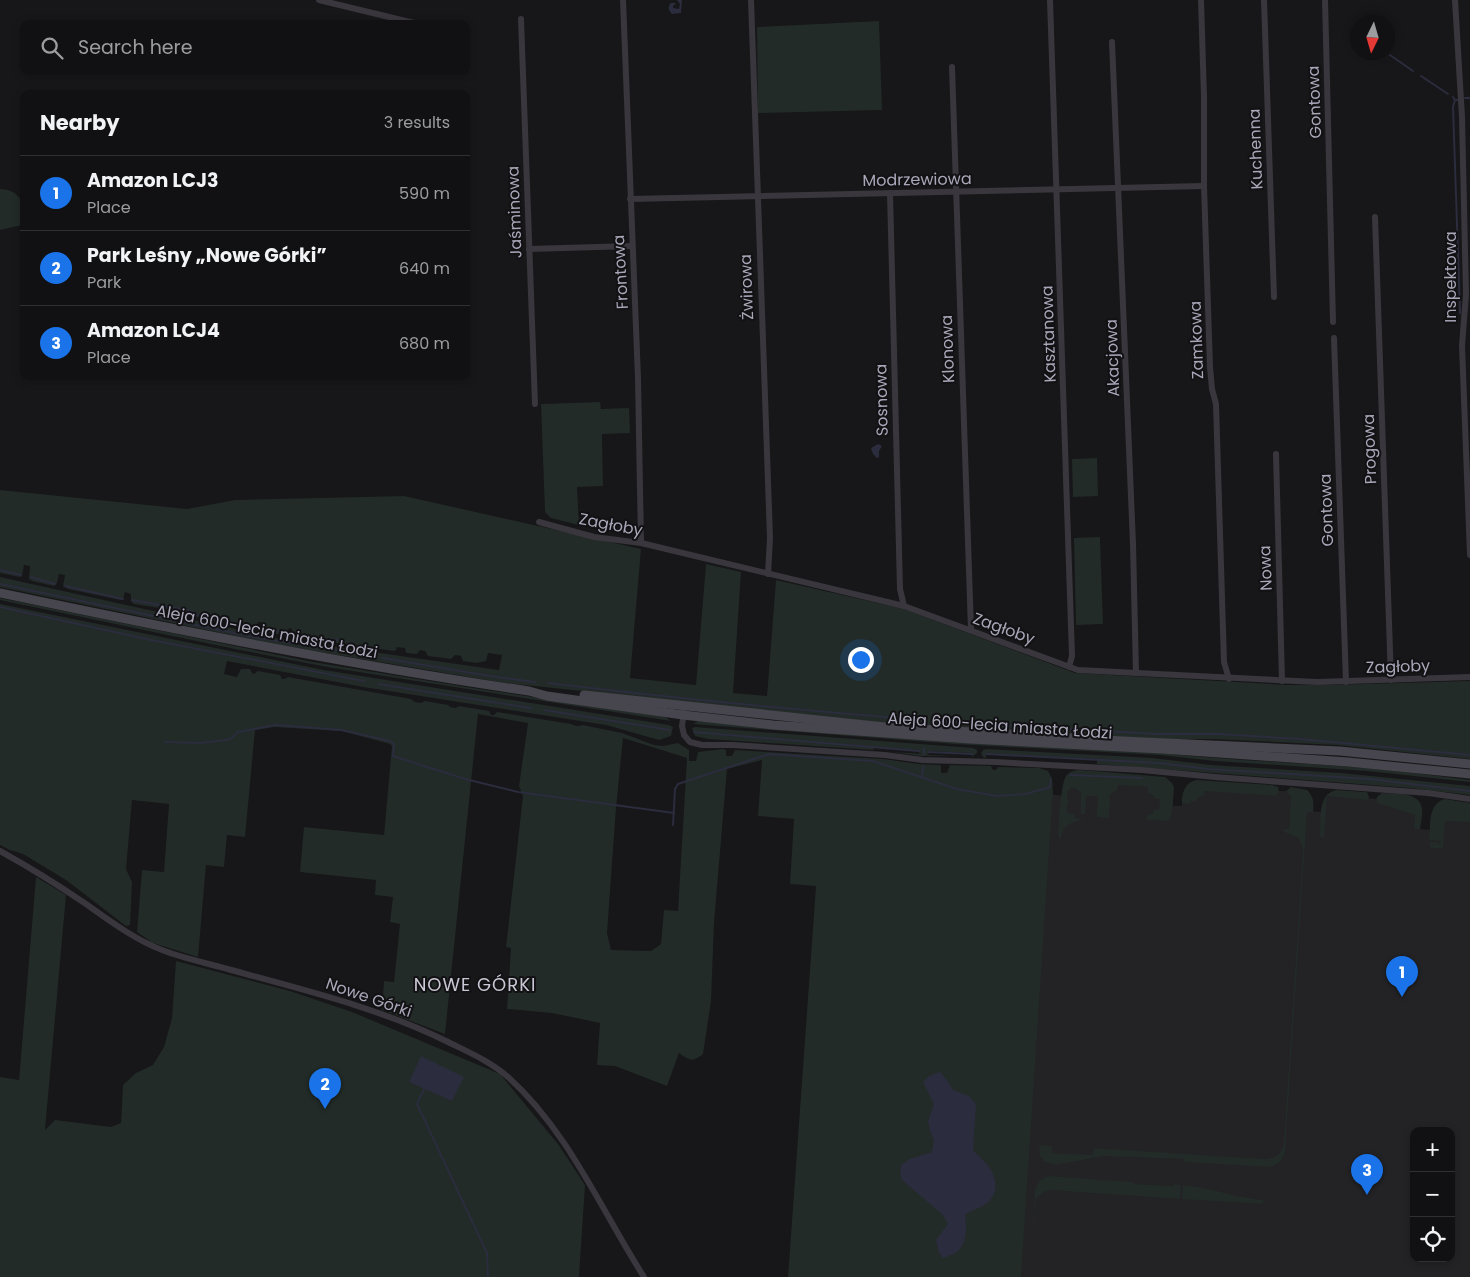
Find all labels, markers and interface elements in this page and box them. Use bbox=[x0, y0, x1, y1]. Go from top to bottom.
north arrow bbox=[1350, 15, 1395, 60]
search box bbox=[20, 20, 470, 75]
icon: search bbox=[38, 34, 66, 62]
text: Search here bbox=[78, 34, 192, 61]
street label: Gontowa bbox=[1302, 65, 1327, 139]
text: Nearby bbox=[40, 108, 120, 137]
street label: Kuchenna bbox=[1243, 108, 1268, 190]
text: 3 results bbox=[384, 111, 450, 134]
street label: Jaśminowa bbox=[501, 165, 528, 259]
text: Amazon LCJ3 bbox=[87, 167, 218, 194]
street label: Modrzewiowa bbox=[862, 167, 972, 192]
text: 1 bbox=[53, 182, 59, 205]
text: 590 m bbox=[399, 182, 450, 205]
text: Place bbox=[87, 196, 131, 219]
street label: Inspektowa bbox=[1439, 231, 1462, 323]
street label: Frontowa bbox=[607, 234, 634, 310]
text: Park Leśny „Nowe Górki” bbox=[87, 242, 327, 269]
street label: Żwirowa bbox=[734, 254, 759, 320]
text: 2 bbox=[51, 257, 61, 280]
text: 640 m bbox=[399, 257, 450, 280]
text: Park bbox=[87, 271, 121, 294]
street label: Kasztanowa bbox=[1035, 285, 1062, 383]
street label: Zamkowa bbox=[1184, 300, 1209, 380]
street label: Klonowa bbox=[935, 315, 960, 383]
text: Amazon LCJ4 bbox=[87, 317, 220, 344]
street label: Akacjowa bbox=[1100, 319, 1125, 397]
text: 3 bbox=[51, 332, 61, 355]
text: 680 m bbox=[399, 332, 450, 355]
text: Place bbox=[87, 346, 131, 369]
street label: Sosnowa bbox=[869, 364, 894, 436]
street label: Progowa bbox=[1357, 413, 1382, 485]
street label: Gontowa bbox=[1314, 473, 1339, 547]
street label: Zagłoby bbox=[577, 507, 645, 542]
street label: Nowa bbox=[1253, 545, 1278, 591]
street label: Aleja 600-lecia miasta Łodzi bbox=[154, 599, 380, 664]
street label: Zagłoby bbox=[970, 607, 1038, 650]
your location bbox=[848, 647, 874, 673]
street label: Zagłoby bbox=[1365, 654, 1431, 679]
street label: Aleja 600-lecia miasta Łodzi bbox=[887, 706, 1113, 745]
pin: 1 bbox=[1386, 956, 1418, 997]
street label: Nowe Górki bbox=[323, 972, 415, 1023]
district label: NOWE GÓRKI bbox=[414, 972, 536, 997]
pin: 2 bbox=[309, 1068, 341, 1109]
map controls bbox=[1410, 1127, 1455, 1262]
button: + bbox=[1410, 1127, 1455, 1172]
pin: 3 bbox=[1351, 1154, 1383, 1195]
button: − bbox=[1410, 1172, 1455, 1217]
button: locate bbox=[1410, 1217, 1455, 1262]

